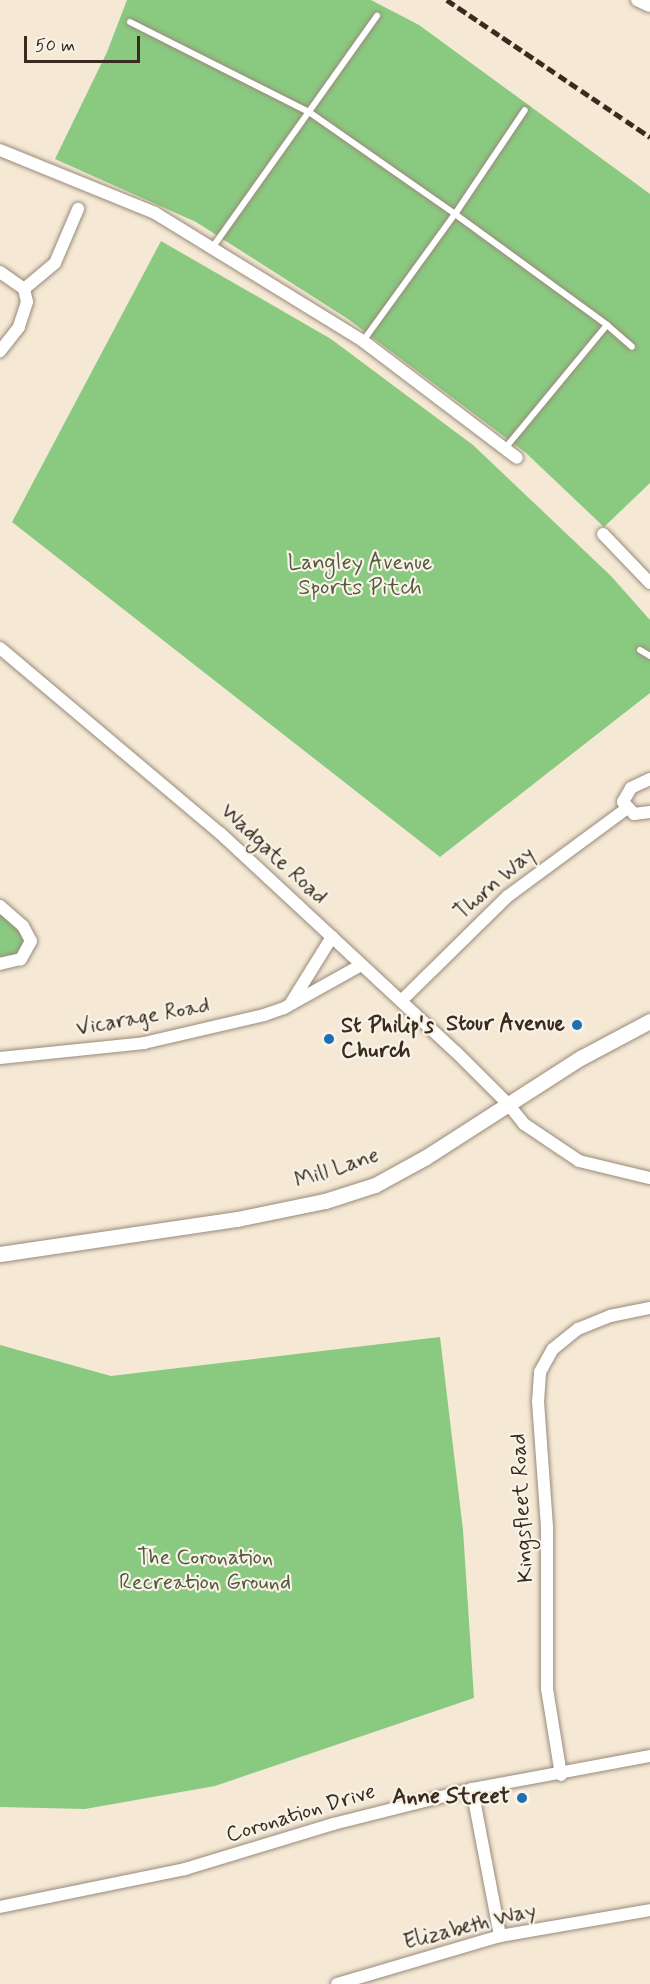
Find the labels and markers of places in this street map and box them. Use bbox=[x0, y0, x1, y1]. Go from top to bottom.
place label: Stour Avenue bbox=[442, 1012, 565, 1038]
place label: St Philip's Church bbox=[341, 1013, 433, 1064]
marker: Stour Avenue bbox=[570, 1018, 584, 1032]
marker: St Philip's Church bbox=[322, 1032, 336, 1046]
place label: Anne Street bbox=[393, 1785, 510, 1811]
marker: Anne Street bbox=[515, 1791, 529, 1805]

